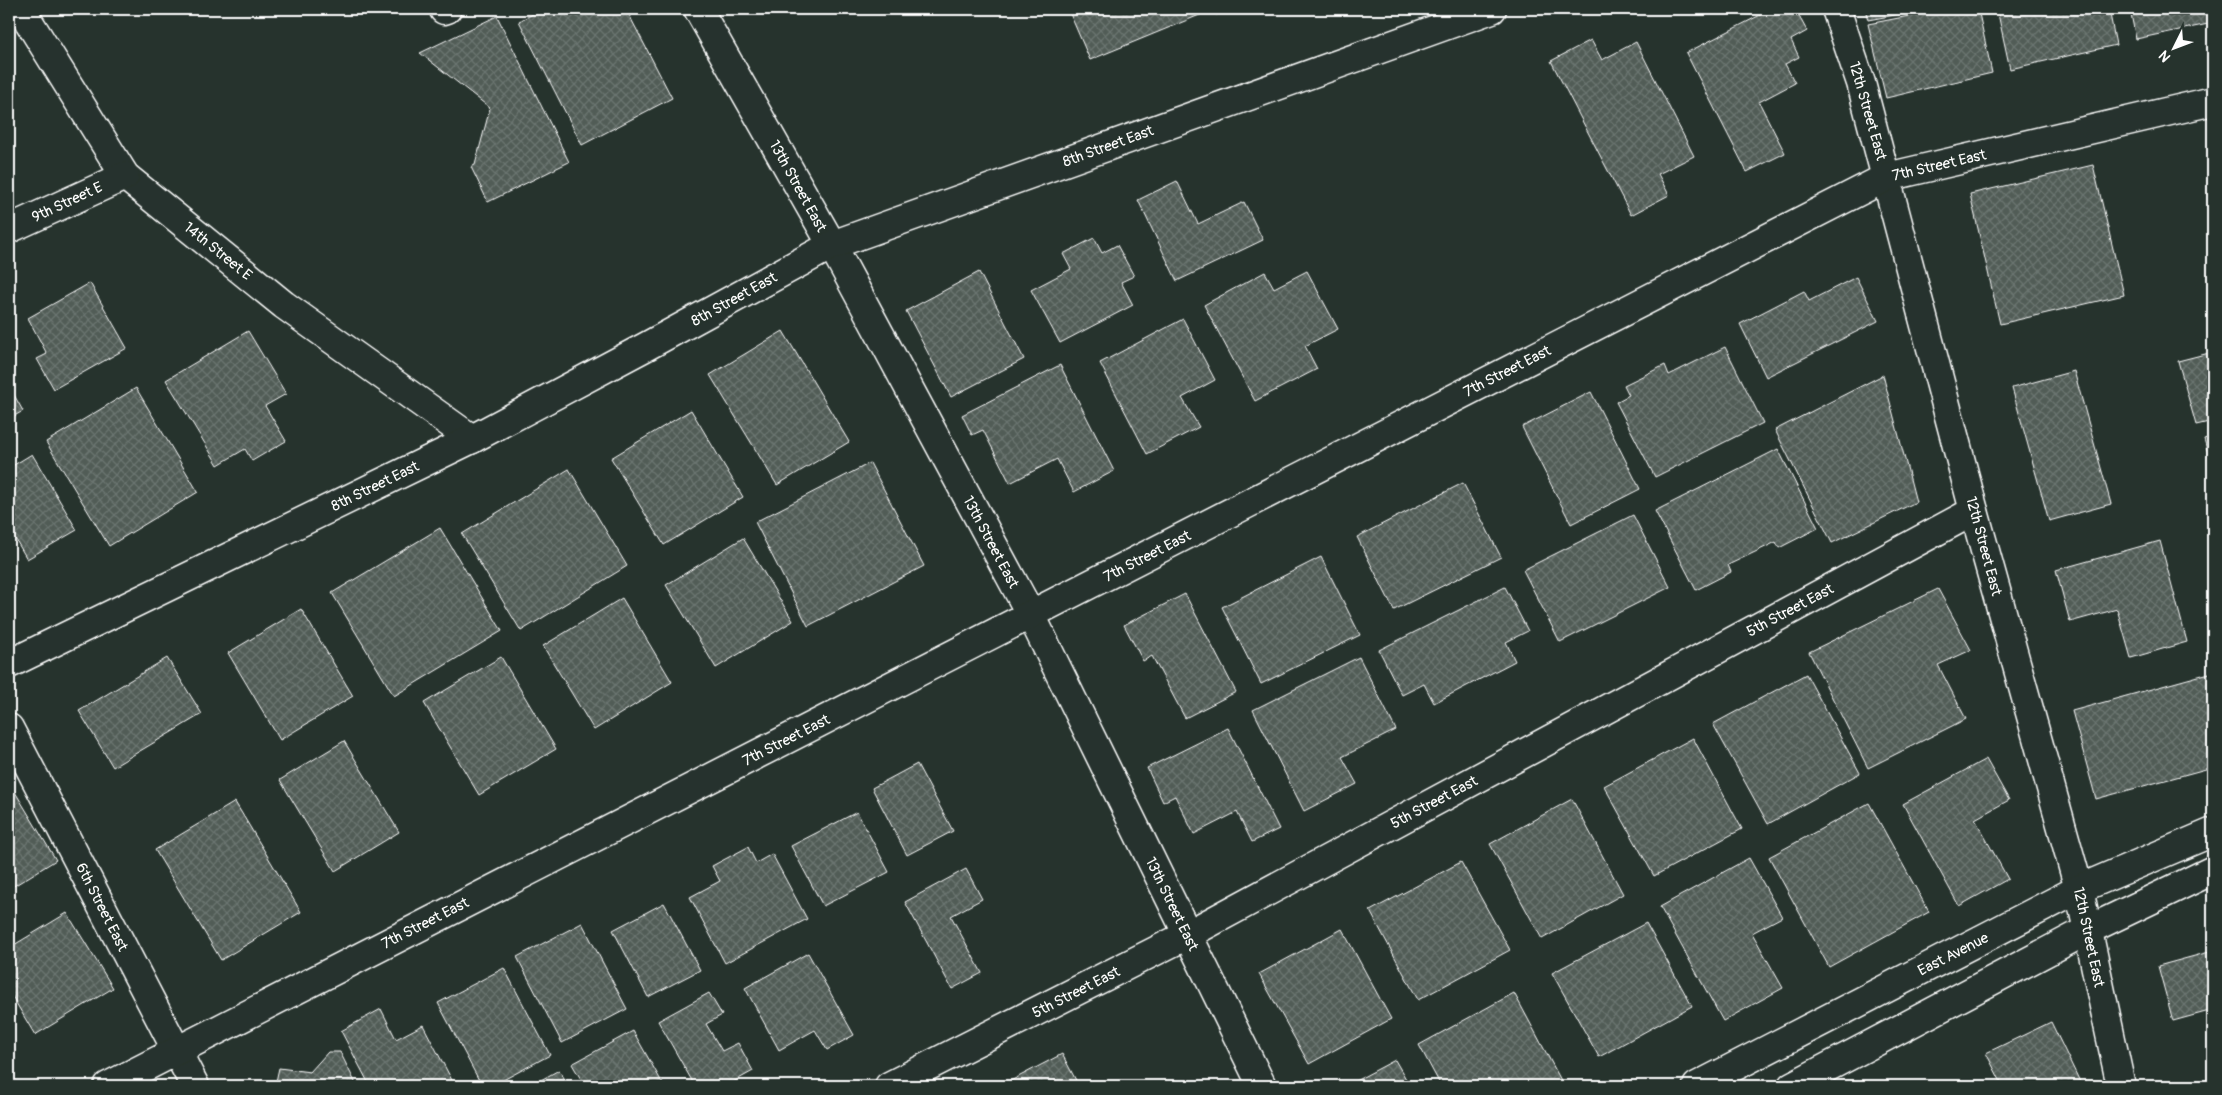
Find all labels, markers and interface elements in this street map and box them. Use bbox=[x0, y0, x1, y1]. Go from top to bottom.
north arrow bbox=[2150, 22, 2200, 72]
text: N bbox=[2155, 47, 2174, 66]
street label: 12th Street East bbox=[1844, 59, 1891, 164]
street label: 8th Street East bbox=[1060, 121, 1157, 172]
street label: 13th Street East bbox=[765, 137, 831, 236]
street label: 7th Street East bbox=[1890, 145, 1989, 186]
street label: 9th Street E bbox=[29, 178, 106, 227]
street label: 14th Street E bbox=[180, 218, 256, 285]
street label: 8th Street East bbox=[688, 268, 781, 331]
street label: 7th Street East bbox=[1460, 341, 1555, 402]
street label: 8th Street East bbox=[328, 457, 423, 516]
street label: 13th Street East bbox=[958, 493, 1023, 593]
street label: 12th Street East bbox=[1961, 494, 2006, 599]
street label: 7th Street East bbox=[1100, 526, 1195, 587]
street label: 5th Street East bbox=[1743, 579, 1838, 641]
street label: 7th Street East bbox=[739, 710, 834, 771]
street label: 5th Street East bbox=[1387, 771, 1482, 833]
street label: 13th Street East bbox=[1141, 854, 1203, 955]
street label: 6th Street East bbox=[71, 860, 132, 955]
street label: 12th Street East bbox=[2069, 885, 2109, 990]
street label: 7th Street East bbox=[378, 893, 473, 954]
street label: East Avenue bbox=[1915, 928, 1992, 980]
street label: 5th Street East bbox=[1029, 962, 1124, 1023]

